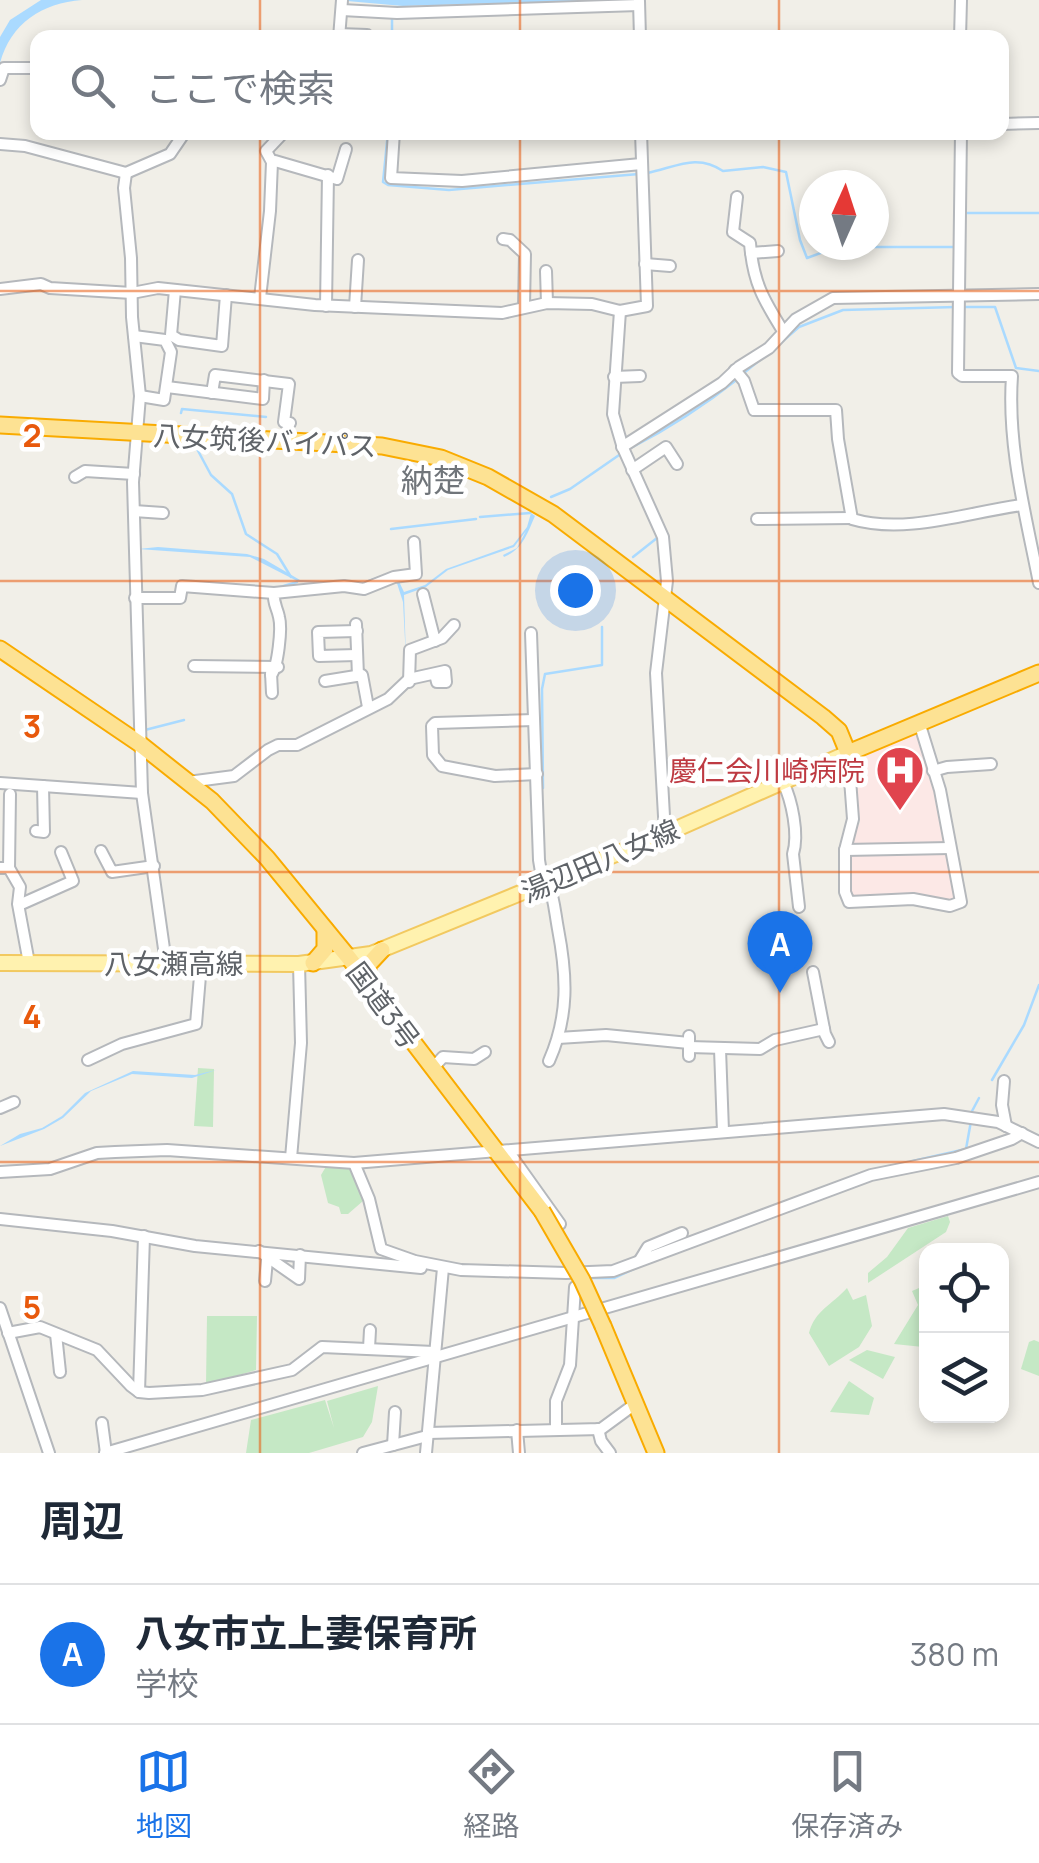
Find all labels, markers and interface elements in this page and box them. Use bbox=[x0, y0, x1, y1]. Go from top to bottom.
search box bbox=[30, 30, 1009, 140]
icon: search bbox=[65, 58, 120, 113]
text: ここで検索 bbox=[145, 61, 335, 113]
north arrow bbox=[799, 170, 889, 260]
text: 2 bbox=[22, 413, 42, 457]
street label: 八女筑後バイパス bbox=[152, 415, 378, 465]
district label: 納楚 bbox=[401, 458, 465, 502]
your location bbox=[550, 565, 601, 616]
text: 3 bbox=[23, 704, 41, 748]
hospital icon: 慶仁会川崎病院 bbox=[874, 744, 926, 812]
place label: 慶仁会川崎病院 bbox=[669, 751, 865, 789]
street label: 湯辺田八女線 bbox=[515, 810, 685, 910]
pin: A bbox=[748, 910, 812, 993]
street label: 八女瀬高線 bbox=[104, 944, 244, 982]
street label: 国道3号 bbox=[339, 954, 429, 1056]
text: 4 bbox=[22, 994, 42, 1038]
map controls bbox=[919, 1243, 1009, 1423]
button: locate bbox=[919, 1243, 1009, 1333]
text: 5 bbox=[23, 1285, 41, 1329]
button: layers bbox=[919, 1333, 1009, 1423]
text: 周辺 bbox=[40, 1491, 124, 1549]
text: 八女市立上妻保育所 bbox=[135, 1606, 477, 1658]
text: A bbox=[62, 1632, 83, 1676]
text: 380 m bbox=[910, 1632, 999, 1676]
text: 学校 bbox=[135, 1661, 199, 1705]
tab: 地図 bbox=[136, 1744, 192, 1844]
tab: 経路 bbox=[463, 1744, 519, 1844]
tab: 保存済み bbox=[791, 1744, 903, 1844]

